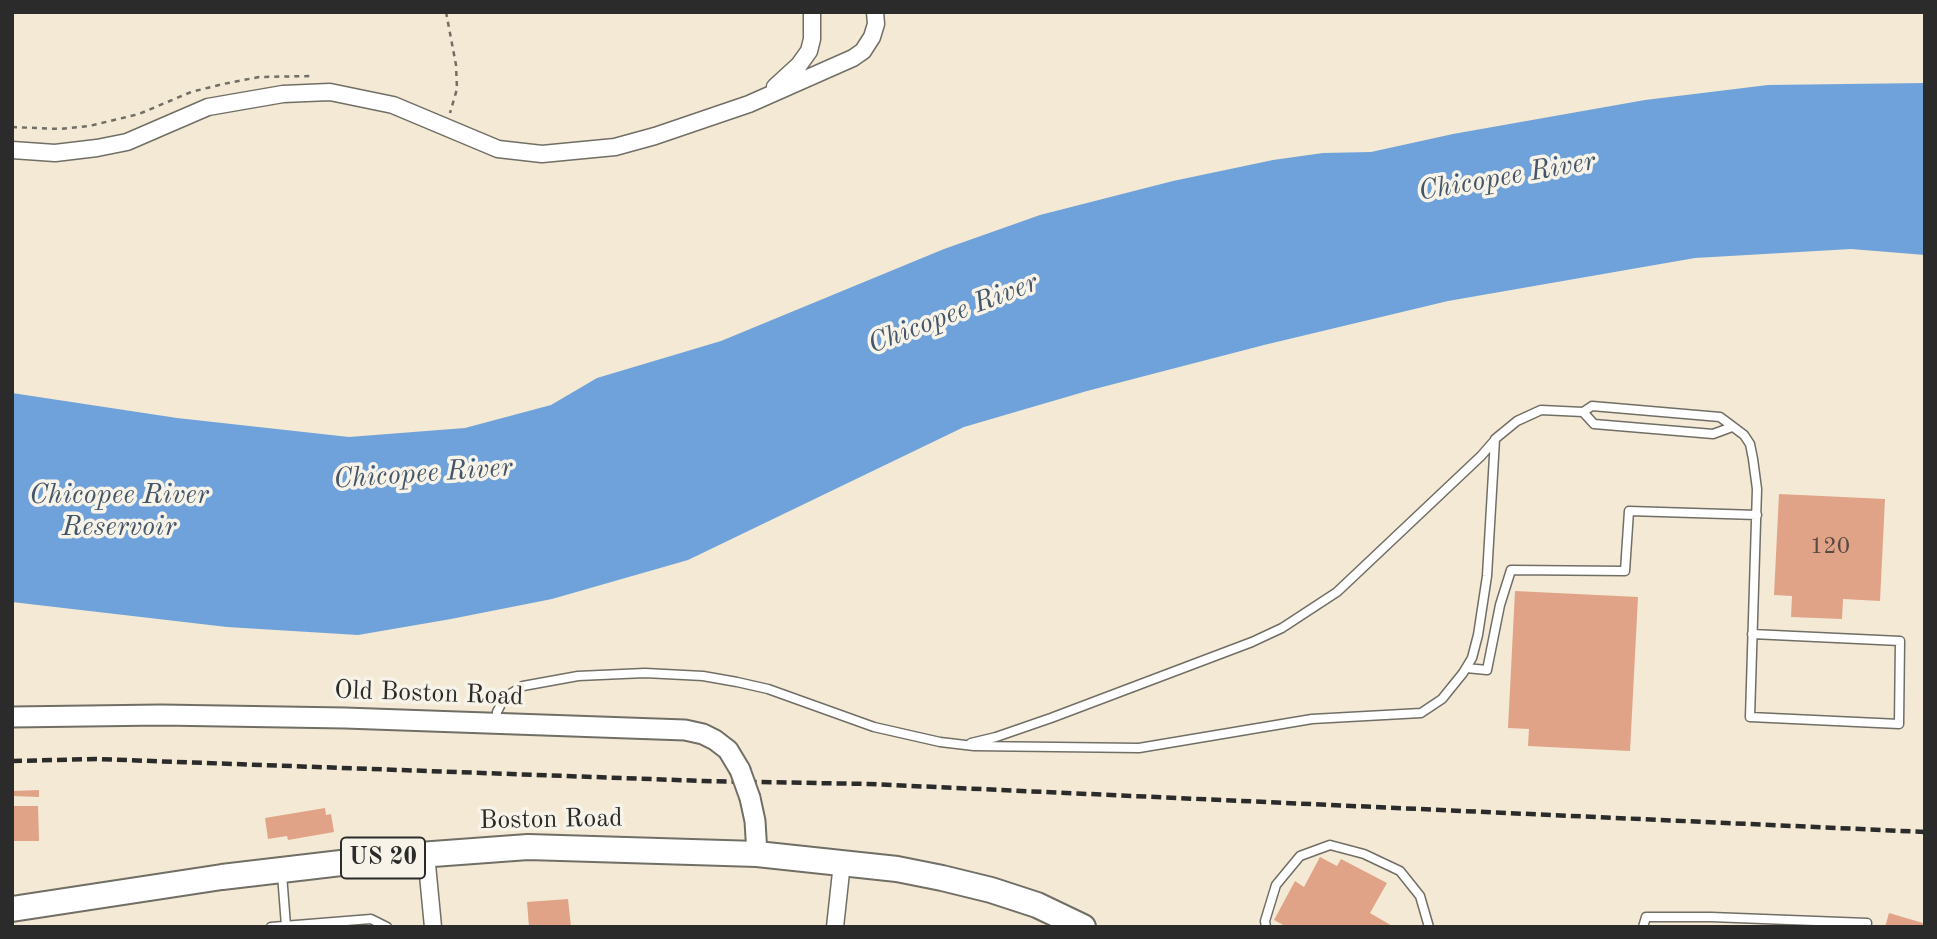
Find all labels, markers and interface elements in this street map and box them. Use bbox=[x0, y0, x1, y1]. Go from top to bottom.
water label: Chicopee River bbox=[1416, 145, 1598, 209]
water label: Chicopee River bbox=[863, 266, 1043, 362]
water label: Chicopee River bbox=[332, 451, 514, 497]
water label: Chicopee River Reservoir bbox=[29, 479, 209, 545]
house number: 120 bbox=[1810, 533, 1850, 561]
street label: Old Boston Road bbox=[334, 675, 524, 713]
street label: Boston Road bbox=[479, 803, 623, 837]
road number: US 20 bbox=[341, 838, 425, 878]

